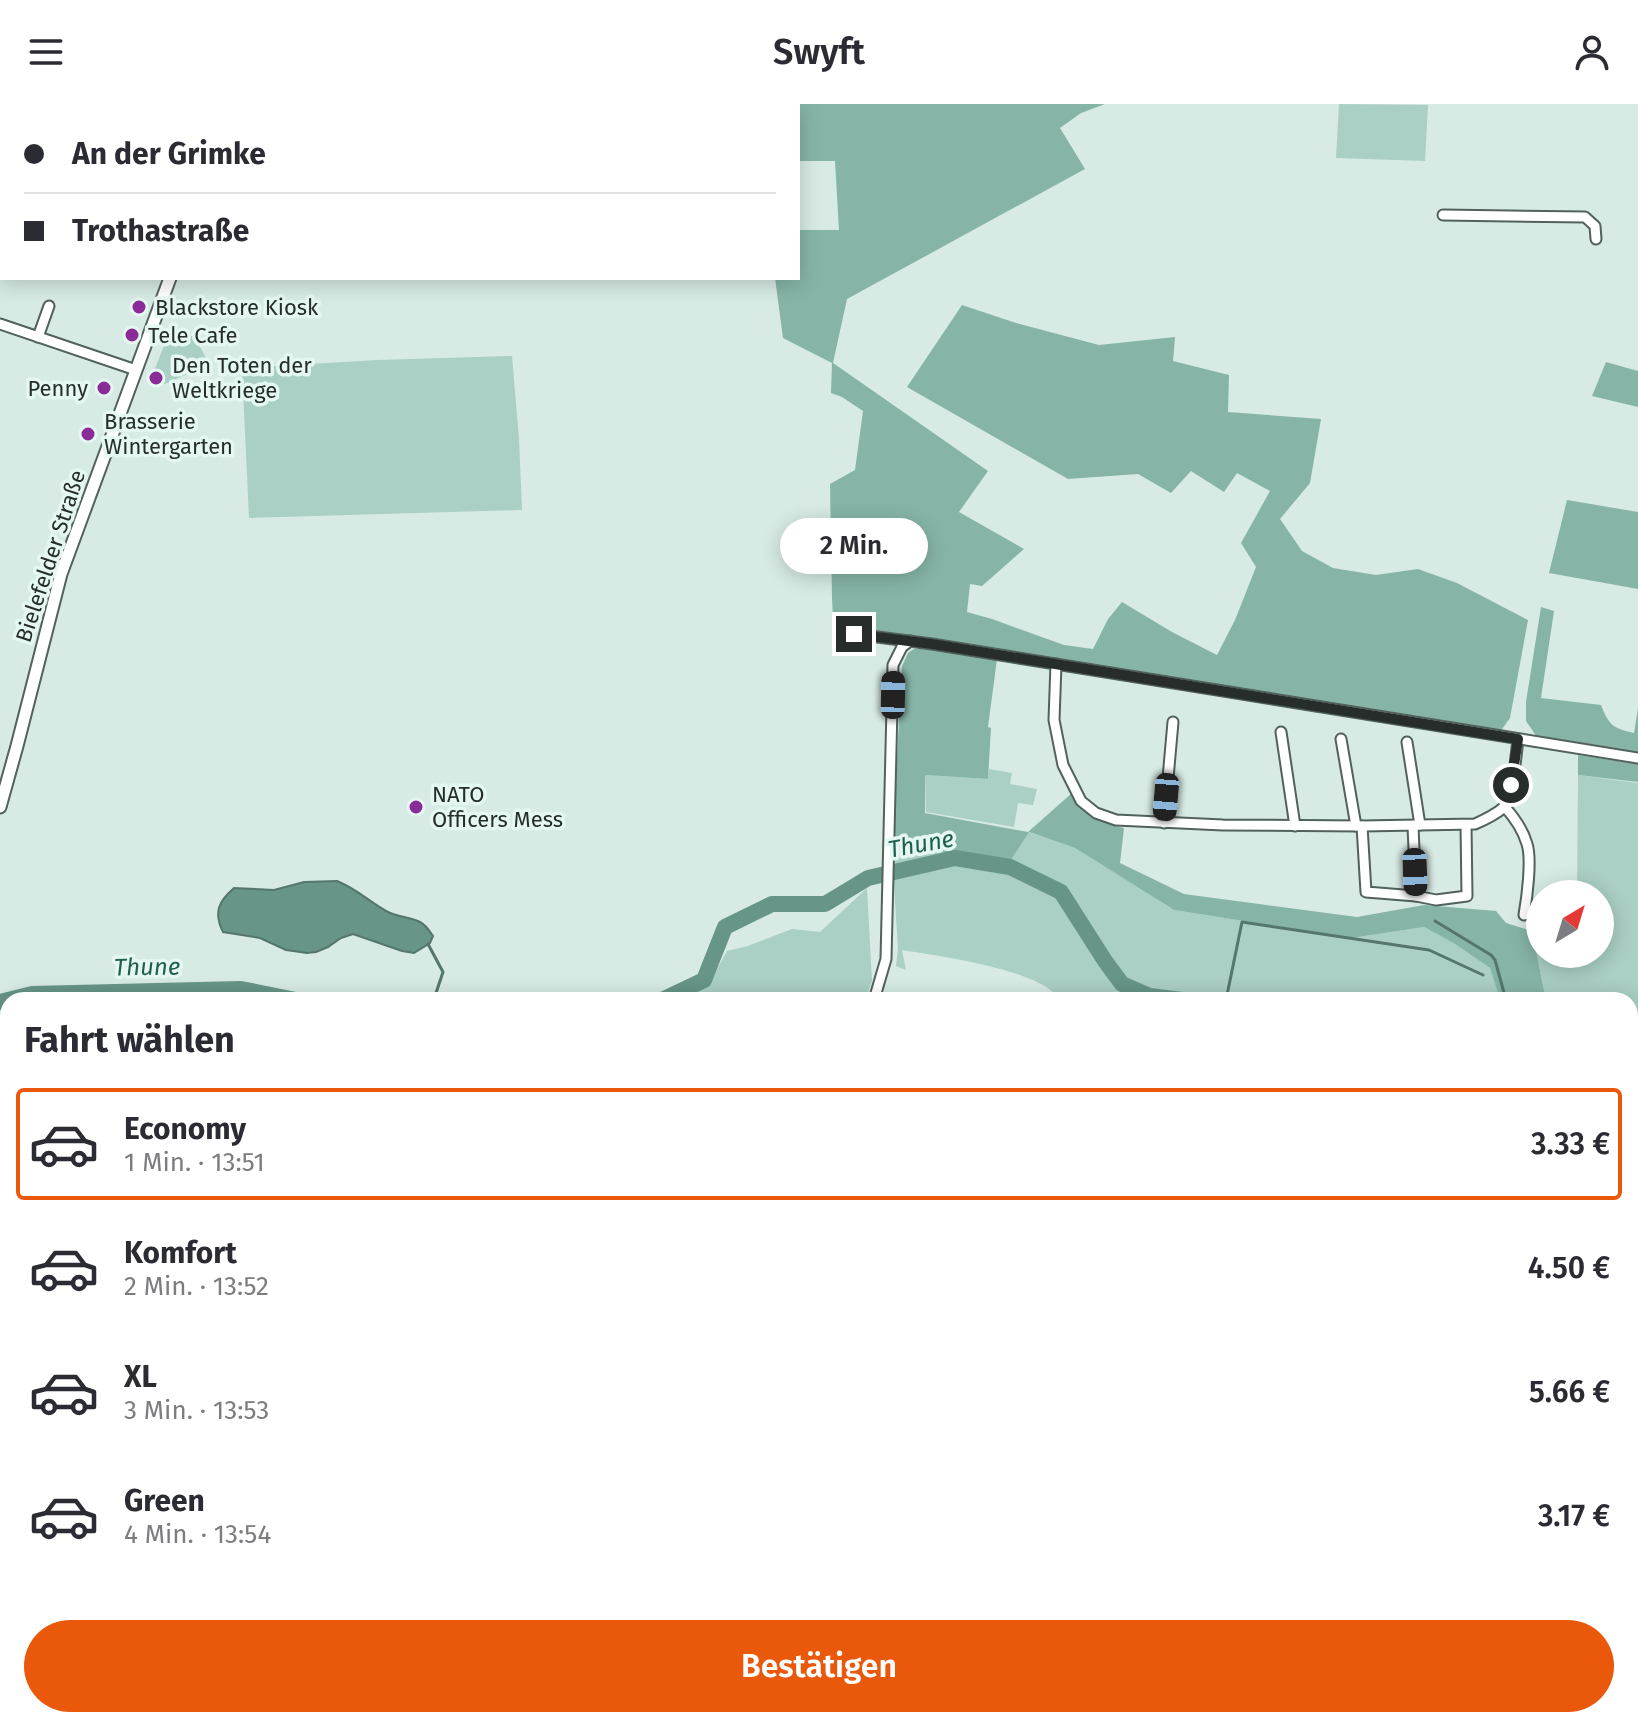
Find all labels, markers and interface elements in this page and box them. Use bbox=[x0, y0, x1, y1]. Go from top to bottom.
icon: menu bbox=[24, 30, 68, 74]
text: Swyft bbox=[773, 30, 865, 74]
icon: person bbox=[1570, 30, 1614, 74]
text: An der Grimke bbox=[72, 136, 266, 172]
text: Trothastraße bbox=[72, 213, 249, 249]
place label: Blackstore Kiosk bbox=[155, 294, 319, 321]
marker: Blackstore Kiosk bbox=[130, 298, 148, 316]
place label: Tele Cafe bbox=[148, 322, 238, 349]
marker: Tele Cafe bbox=[123, 326, 141, 344]
place label: Den Toten der Weltkriege bbox=[172, 352, 312, 404]
marker: Den Toten der Weltkriege bbox=[147, 369, 165, 387]
place label: Penny bbox=[27, 375, 88, 402]
marker: Penny bbox=[95, 379, 113, 397]
place label: Brasserie Wintergarten bbox=[104, 408, 233, 460]
marker: Brasserie Wintergarten bbox=[79, 425, 97, 443]
street label: Bielefelder Straße bbox=[10, 467, 91, 646]
callout: 2 Min. bbox=[780, 518, 928, 574]
text: 2 Min. bbox=[820, 530, 888, 561]
route end bbox=[836, 616, 872, 652]
car bbox=[881, 671, 905, 719]
route start bbox=[1493, 767, 1529, 803]
car bbox=[1152, 772, 1180, 822]
place label: NATO Officers Mess bbox=[432, 781, 563, 833]
marker: NATO Officers Mess bbox=[407, 798, 425, 816]
water label: Thune bbox=[886, 824, 956, 864]
car bbox=[1402, 848, 1428, 896]
north arrow bbox=[1526, 880, 1614, 968]
map controls bbox=[1526, 880, 1614, 968]
water label: Thune bbox=[114, 952, 180, 982]
text: Fahrt wählen bbox=[24, 1018, 235, 1062]
icon: car bbox=[28, 1108, 100, 1180]
text: Economy bbox=[124, 1111, 246, 1147]
text: 3.33 € bbox=[1531, 1126, 1610, 1162]
text: 1 Min. · 13:51 bbox=[124, 1147, 265, 1178]
icon: car bbox=[28, 1232, 100, 1304]
text: Komfort bbox=[124, 1235, 237, 1271]
text: 4.50 € bbox=[1528, 1250, 1610, 1286]
text: 2 Min. · 13:52 bbox=[124, 1271, 269, 1302]
icon: car bbox=[28, 1356, 100, 1428]
text: XL bbox=[124, 1359, 157, 1395]
text: 5.66 € bbox=[1529, 1374, 1610, 1410]
text: 3 Min. · 13:53 bbox=[124, 1395, 269, 1426]
icon: car bbox=[28, 1480, 100, 1552]
text: Green bbox=[124, 1483, 205, 1519]
text: 3.17 € bbox=[1538, 1498, 1610, 1534]
text: 4 Min. · 13:54 bbox=[124, 1519, 271, 1550]
button: Bestätigen bbox=[24, 1620, 1614, 1712]

